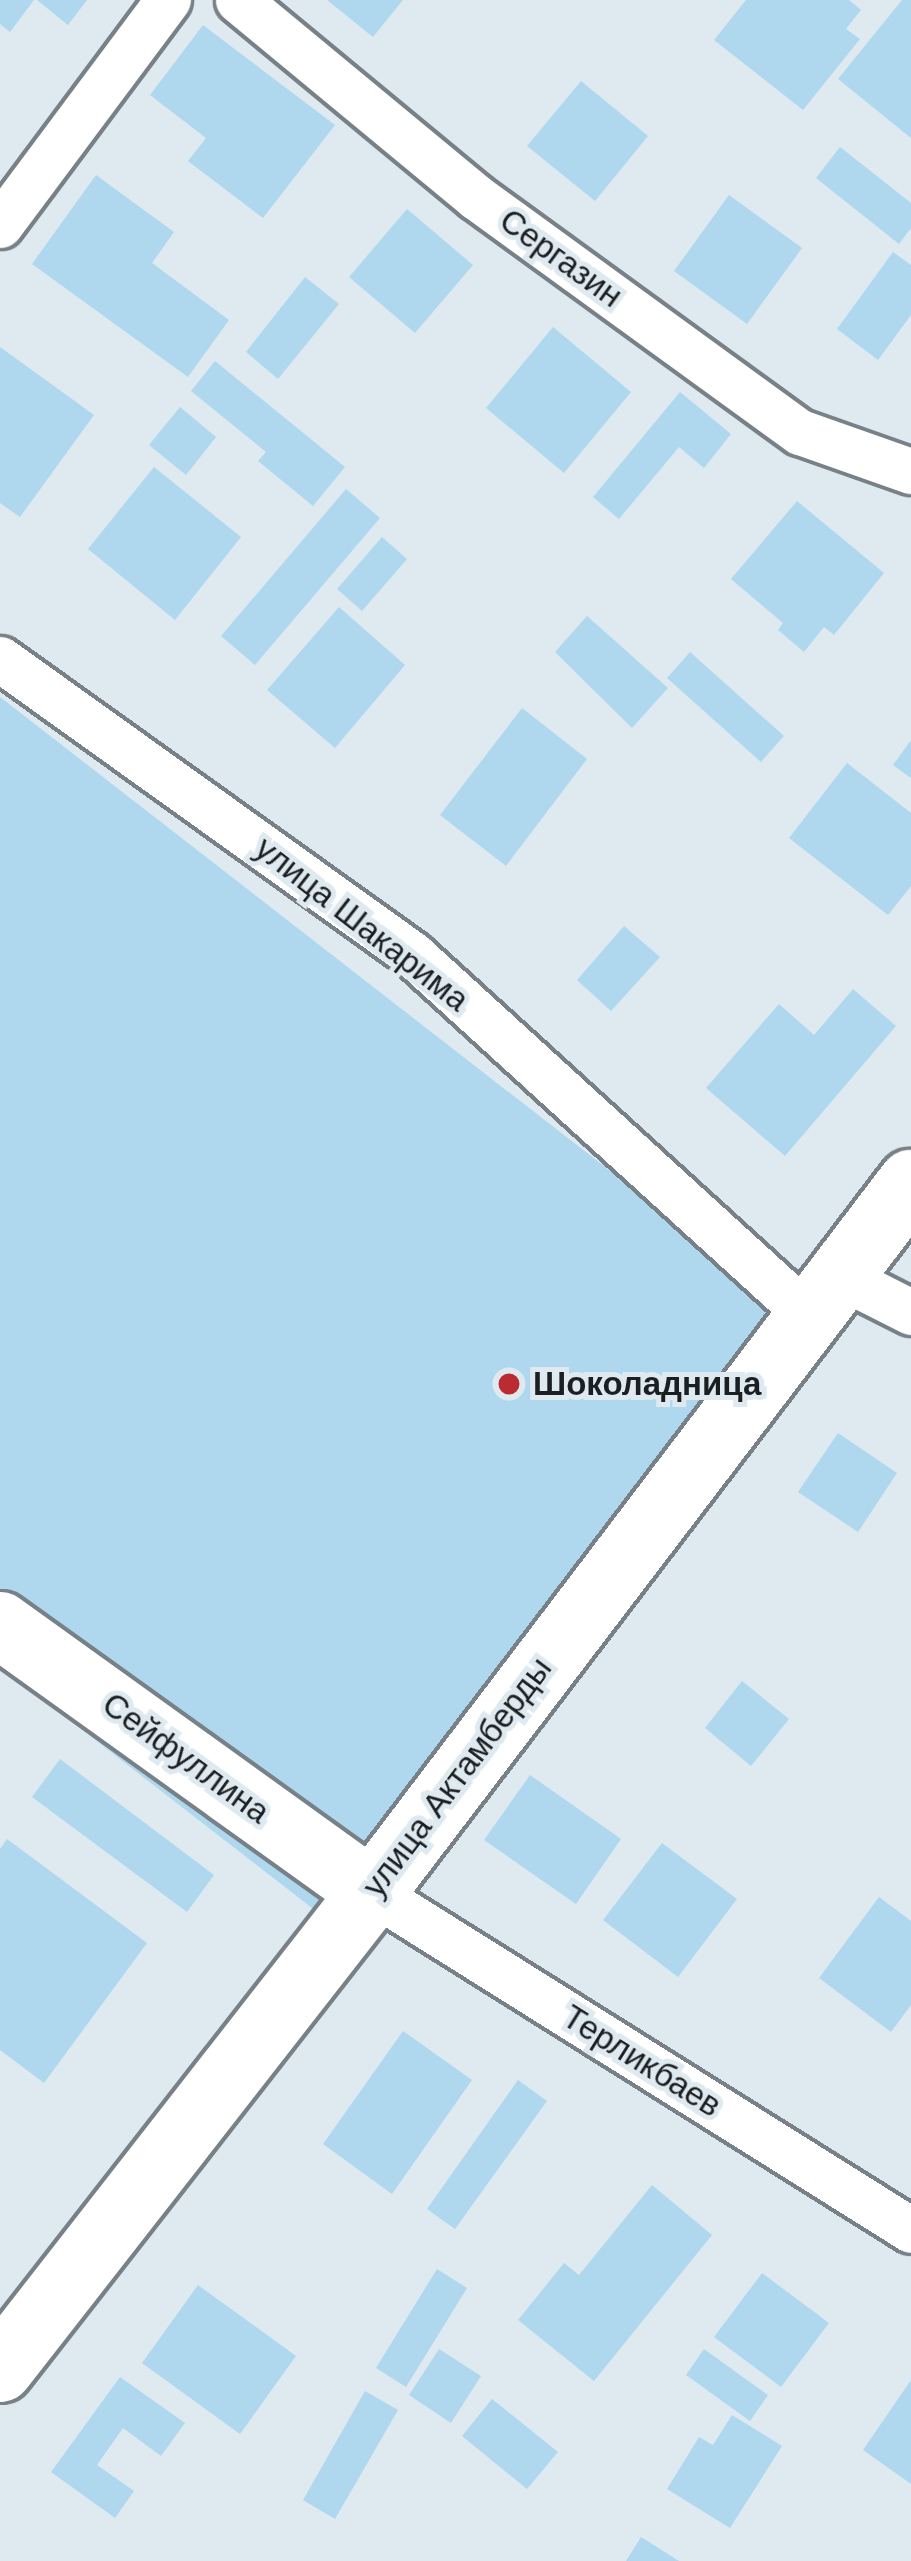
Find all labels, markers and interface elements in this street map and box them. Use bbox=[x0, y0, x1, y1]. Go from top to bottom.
street label: Сергазин bbox=[492, 200, 630, 316]
street label: улица Шакарима bbox=[247, 828, 477, 1020]
place label: Шоколадница bbox=[533, 1364, 761, 1404]
marker: Шоколадница bbox=[496, 1371, 522, 1397]
street label: улица Актамберды bbox=[354, 1649, 560, 1905]
street label: Сейфуллина bbox=[95, 1684, 277, 1832]
street label: Терликбаев bbox=[556, 1997, 728, 2125]

